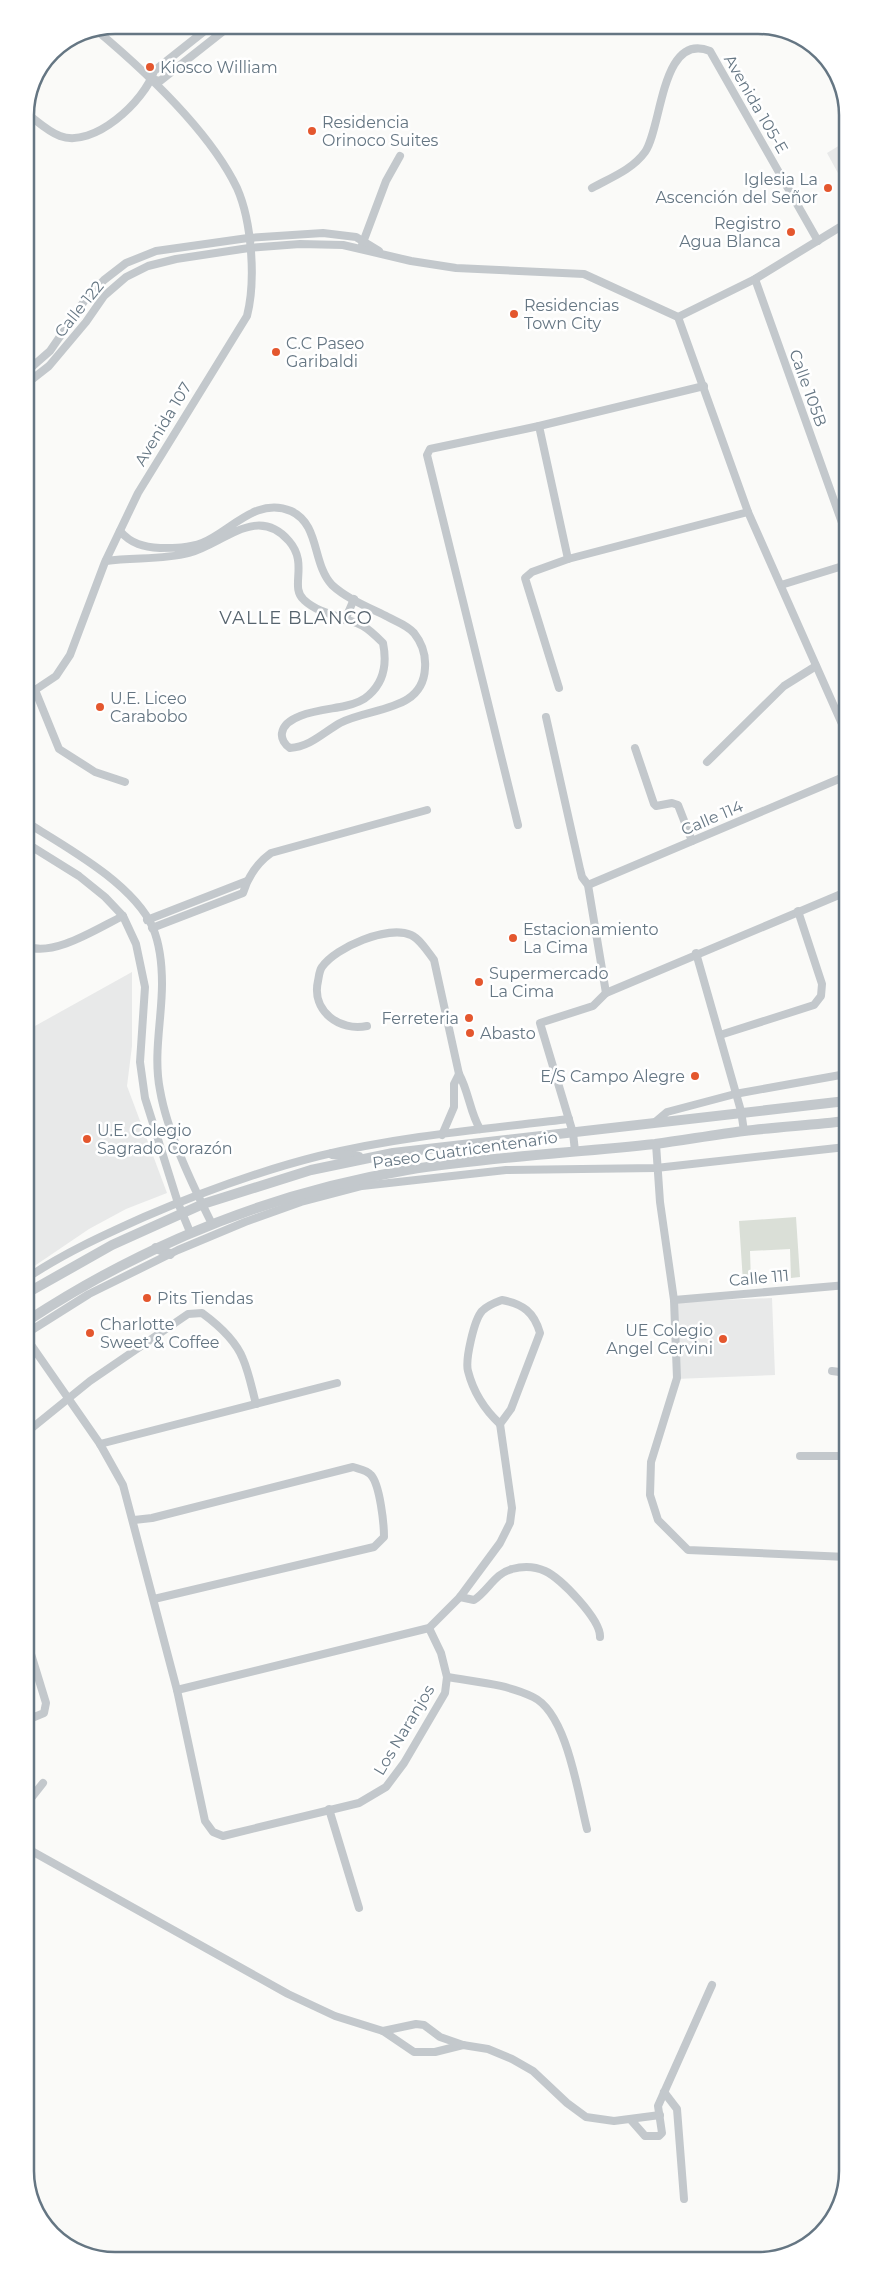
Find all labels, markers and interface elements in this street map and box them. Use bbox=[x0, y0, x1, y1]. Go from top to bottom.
street label: Avenida 105-E bbox=[720, 51, 792, 157]
place label: Kiosco William bbox=[160, 58, 278, 77]
marker: Kiosco William bbox=[144, 61, 156, 73]
place label: Residencia Orinoco Suites bbox=[322, 113, 439, 150]
marker: Residencia Orinoco Suites bbox=[306, 125, 318, 137]
place label: Iglesia La Ascención del Señor bbox=[655, 170, 818, 207]
marker: Iglesia La Ascención del Señor bbox=[822, 182, 834, 194]
place label: Registro Agua Blanca bbox=[679, 214, 781, 251]
marker: Registro Agua Blanca bbox=[785, 226, 797, 238]
street label: Calle 122 bbox=[51, 277, 107, 341]
place label: Residencias Town City bbox=[524, 296, 619, 333]
marker: Residencias Town City bbox=[508, 308, 520, 320]
place label: C.C Paseo Garibaldi bbox=[286, 334, 364, 371]
marker: C.C Paseo Garibaldi bbox=[270, 346, 282, 358]
street label: Calle 105B bbox=[785, 347, 831, 429]
street label: Avenida 107 bbox=[131, 379, 195, 469]
district label: VALLE BLANCO bbox=[219, 607, 373, 629]
place label: U.E. Liceo Carabobo bbox=[110, 689, 188, 726]
marker: U.E. Liceo Carabobo bbox=[94, 701, 106, 713]
street label: Calle 114 bbox=[678, 796, 746, 839]
place label: Estacionamiento La Cima bbox=[523, 920, 658, 957]
marker: Estacionamiento La Cima bbox=[507, 932, 519, 944]
place label: Supermercado La Cima bbox=[489, 964, 609, 1001]
marker: Supermercado La Cima bbox=[473, 976, 485, 988]
place label: Ferreteria bbox=[381, 1009, 459, 1028]
marker: Ferreteria bbox=[463, 1012, 475, 1024]
place label: Abasto bbox=[480, 1024, 536, 1043]
marker: Abasto bbox=[464, 1027, 476, 1039]
place label: E/S Campo Alegre bbox=[540, 1067, 685, 1086]
marker: E/S Campo Alegre bbox=[689, 1070, 701, 1082]
place label: U.E. Colegio Sagrado Corazón bbox=[97, 1121, 233, 1158]
street label: Paseo Cuatricentenario bbox=[371, 1128, 559, 1172]
marker: U.E. Colegio Sagrado Corazón bbox=[81, 1133, 93, 1145]
street label: Calle 111 bbox=[728, 1266, 790, 1290]
place label: Pits Tiendas bbox=[157, 1289, 253, 1308]
marker: Pits Tiendas bbox=[141, 1292, 153, 1304]
place label: Charlotte Sweet & Coffee bbox=[100, 1315, 220, 1352]
place label: UE Colegio Angel Cervini bbox=[606, 1321, 713, 1358]
marker: Charlotte Sweet & Coffee bbox=[84, 1327, 96, 1339]
marker: UE Colegio Angel Cervini bbox=[717, 1333, 729, 1345]
street label: Los Naranjos bbox=[370, 1681, 439, 1779]

